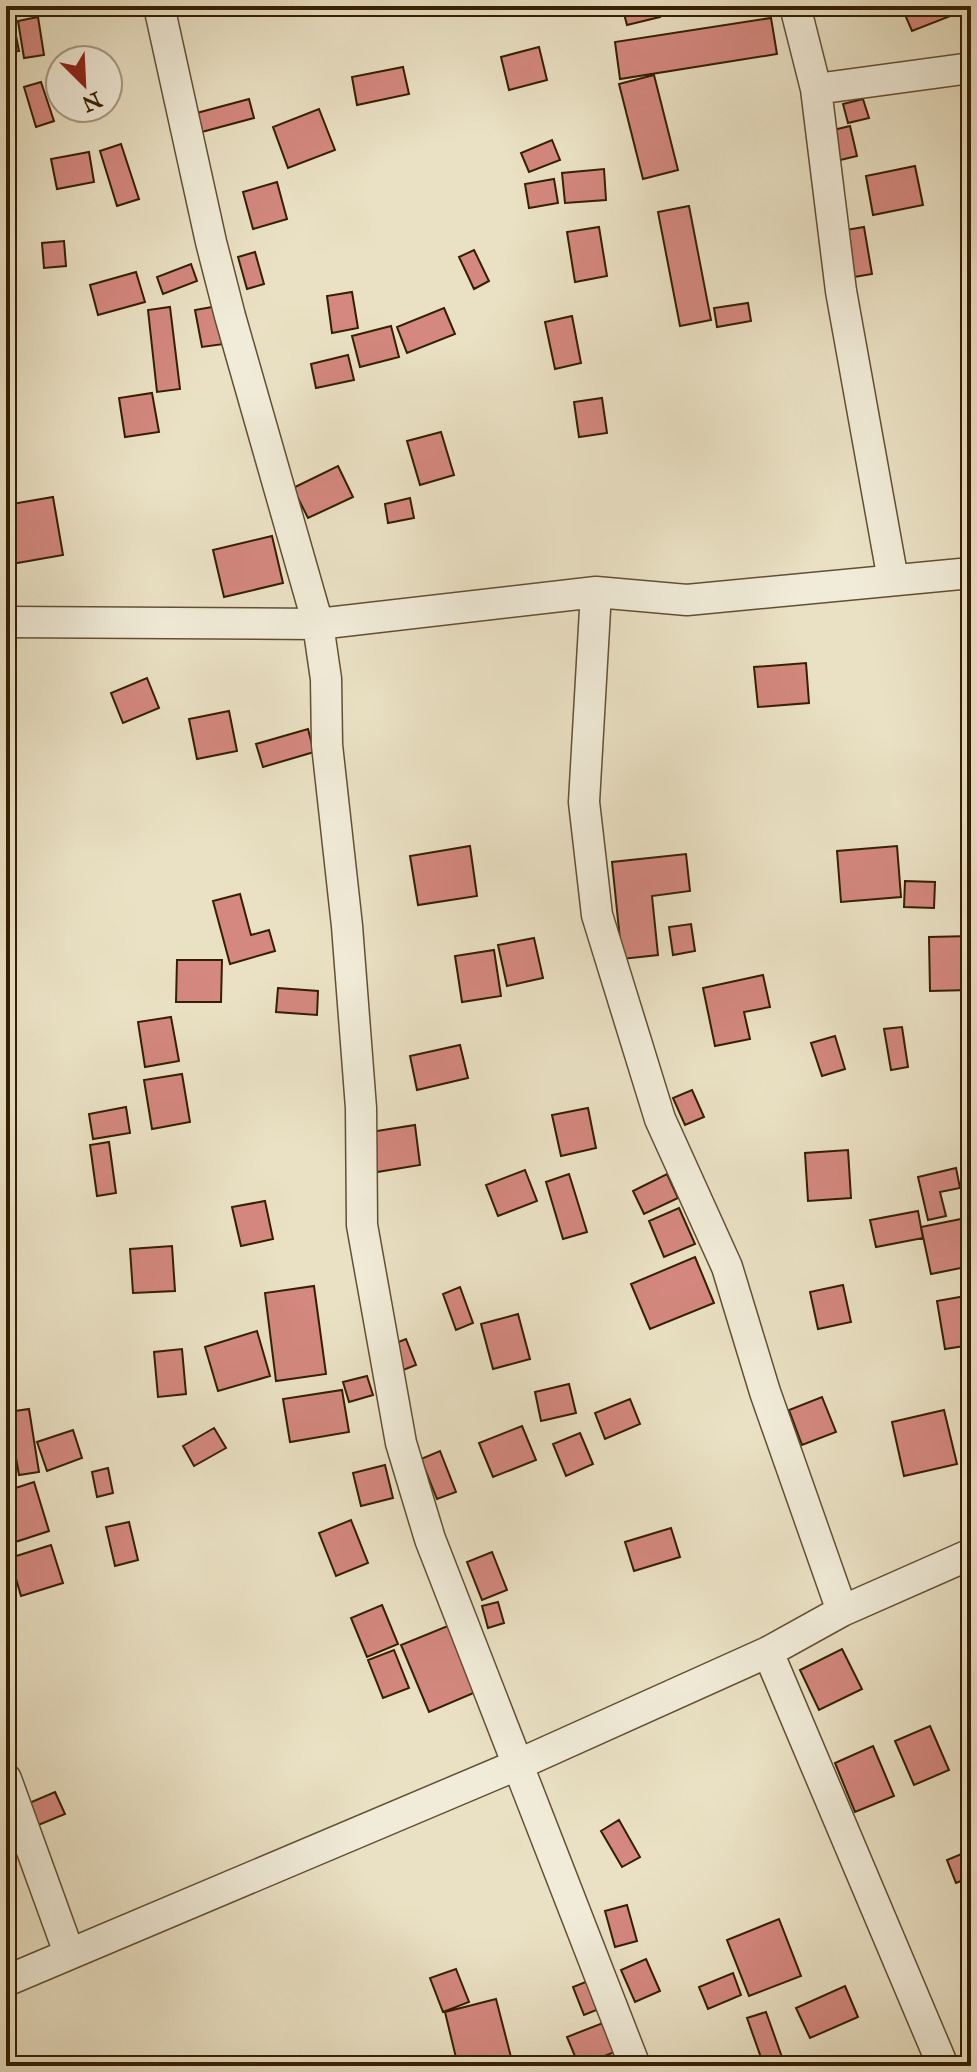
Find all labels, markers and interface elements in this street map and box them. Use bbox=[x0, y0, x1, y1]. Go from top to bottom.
north arrow bbox=[44, 44, 124, 124]
text: N bbox=[78, 86, 106, 118]

